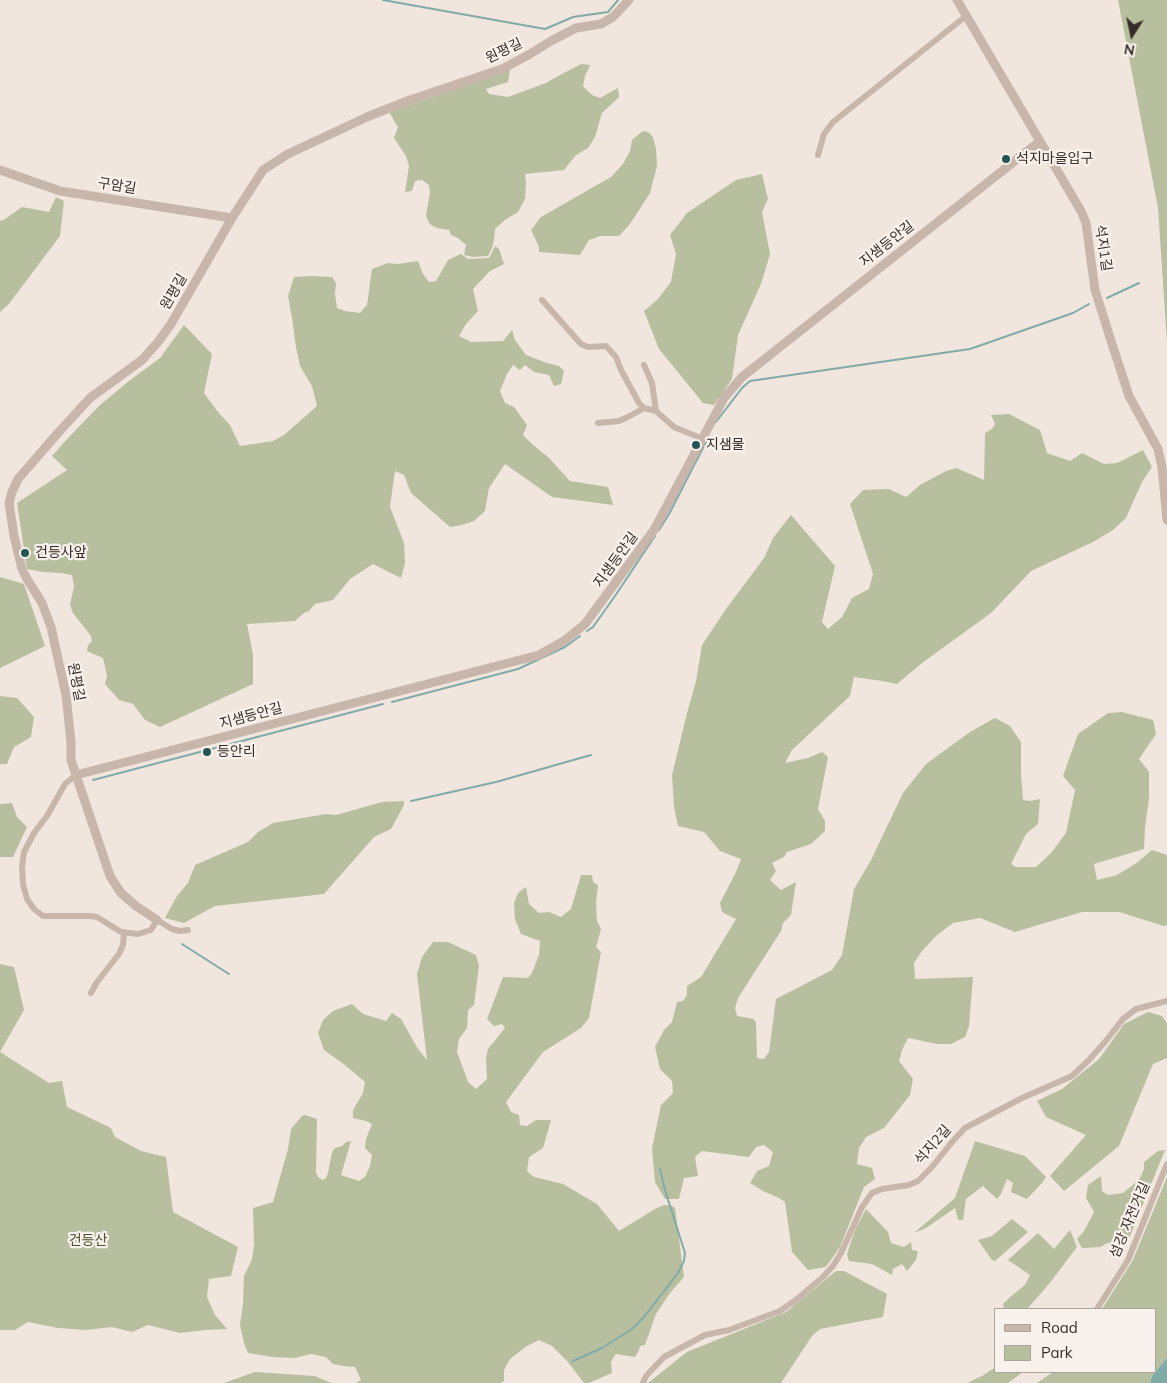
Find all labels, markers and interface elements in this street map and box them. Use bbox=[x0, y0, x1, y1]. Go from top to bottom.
north arrow bbox=[1107, 10, 1157, 60]
street label: 원평길 bbox=[483, 35, 525, 67]
text: N bbox=[1123, 40, 1136, 60]
place label: 석지마을입구 bbox=[1016, 151, 1093, 167]
marker: 석지마을입구 bbox=[1000, 153, 1012, 165]
street label: 구암길 bbox=[97, 175, 137, 197]
street label: 지샘등안길 bbox=[856, 218, 918, 270]
street label: 석지1길 bbox=[1091, 223, 1115, 273]
street label: 원평길 bbox=[157, 271, 191, 313]
place label: 지샘물 bbox=[706, 437, 745, 453]
marker: 지샘물 bbox=[690, 439, 702, 451]
street label: 지샘등안길 bbox=[590, 529, 642, 591]
place label: 건등사앞 bbox=[35, 545, 87, 561]
marker: 건등사앞 bbox=[19, 547, 31, 559]
street label: 원평길 bbox=[64, 661, 88, 703]
street label: 지샘등안길 bbox=[218, 700, 284, 732]
place label: 등안리 bbox=[217, 744, 256, 760]
marker: 등안리 bbox=[201, 746, 213, 758]
street label: 석지2길 bbox=[911, 1122, 955, 1168]
street label: 섬강 자전거길 bbox=[1106, 1179, 1154, 1261]
park label: 건등산 bbox=[69, 1233, 107, 1249]
legend bbox=[994, 1308, 1157, 1373]
text: Road bbox=[1041, 1318, 1078, 1337]
text: Park bbox=[1041, 1343, 1073, 1362]

